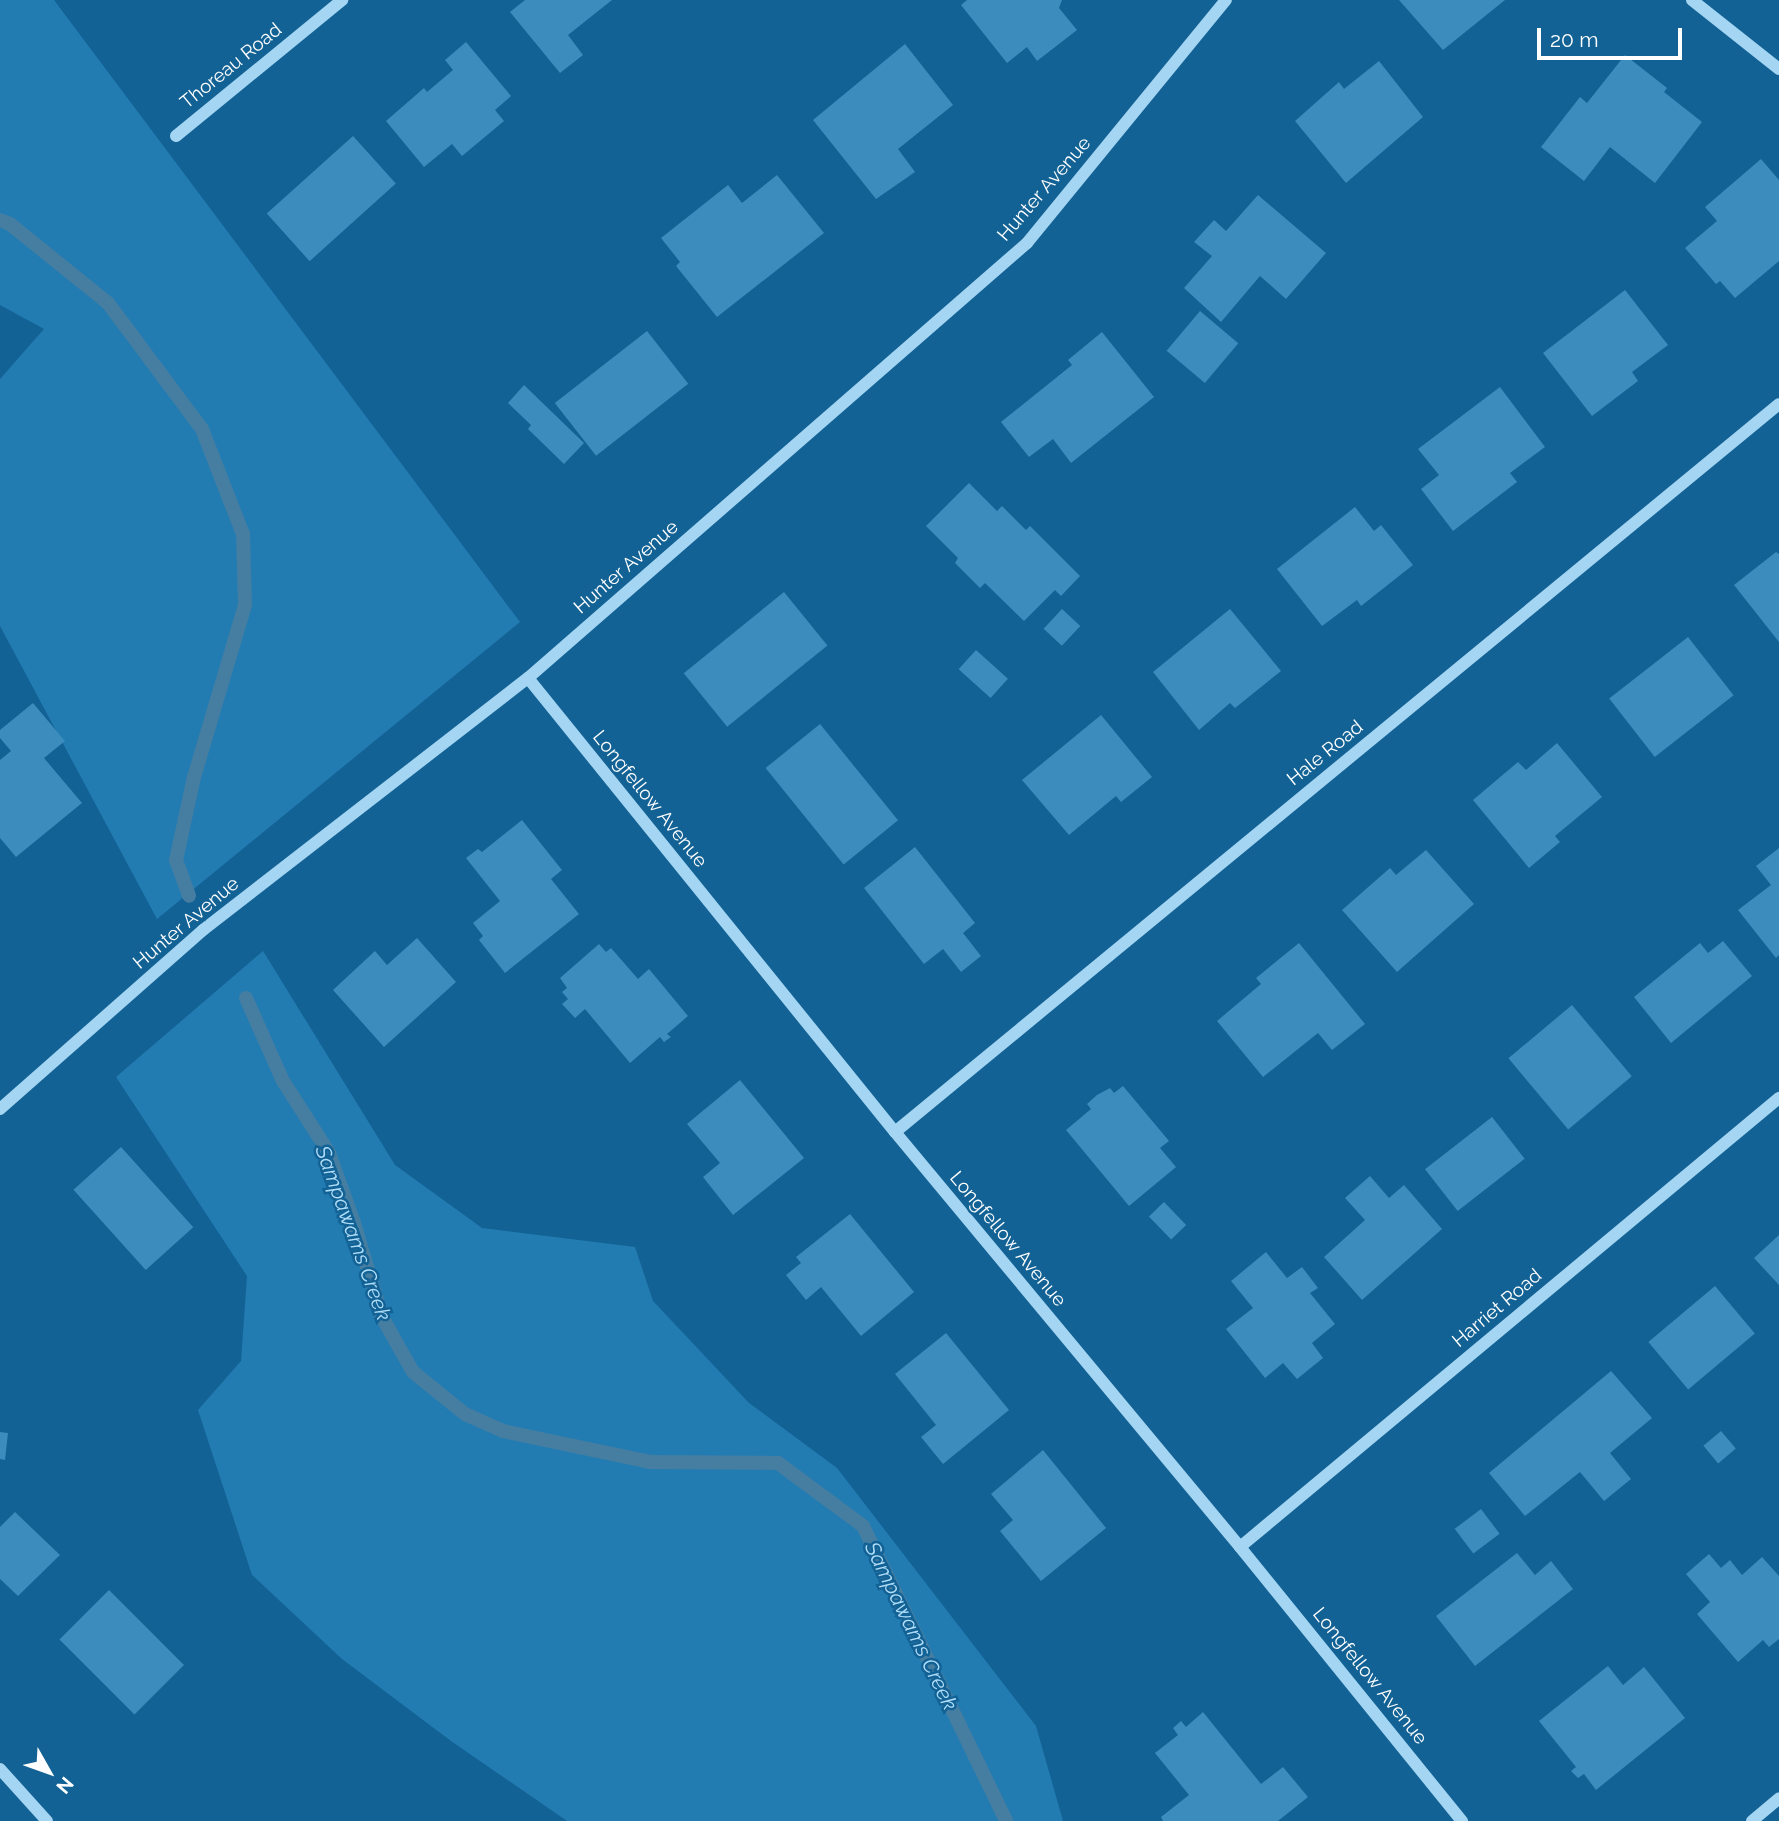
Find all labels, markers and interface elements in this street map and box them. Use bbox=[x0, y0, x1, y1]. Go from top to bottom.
scale bar bbox=[1541, 14, 1686, 58]
street label: Thoreau Road bbox=[176, 18, 286, 114]
text: 20 m bbox=[1550, 27, 1598, 52]
street label: Hunter Avenue bbox=[992, 132, 1096, 246]
street label: Hunter Avenue bbox=[569, 515, 683, 619]
street label: Hale Road bbox=[1282, 715, 1368, 791]
street label: Longfellow Avenue bbox=[588, 726, 712, 872]
street label: Hunter Avenue bbox=[128, 872, 244, 974]
water label: Sampawams Creek bbox=[310, 1142, 396, 1324]
street label: Longfellow Avenue bbox=[945, 1166, 1071, 1312]
street label: Harriet Road bbox=[1448, 1264, 1546, 1352]
water label: Sampawams Creek bbox=[859, 1538, 963, 1714]
street label: Longfellow Avenue bbox=[1308, 1603, 1432, 1749]
north arrow bbox=[14, 1737, 84, 1807]
text: N bbox=[52, 1773, 78, 1798]

